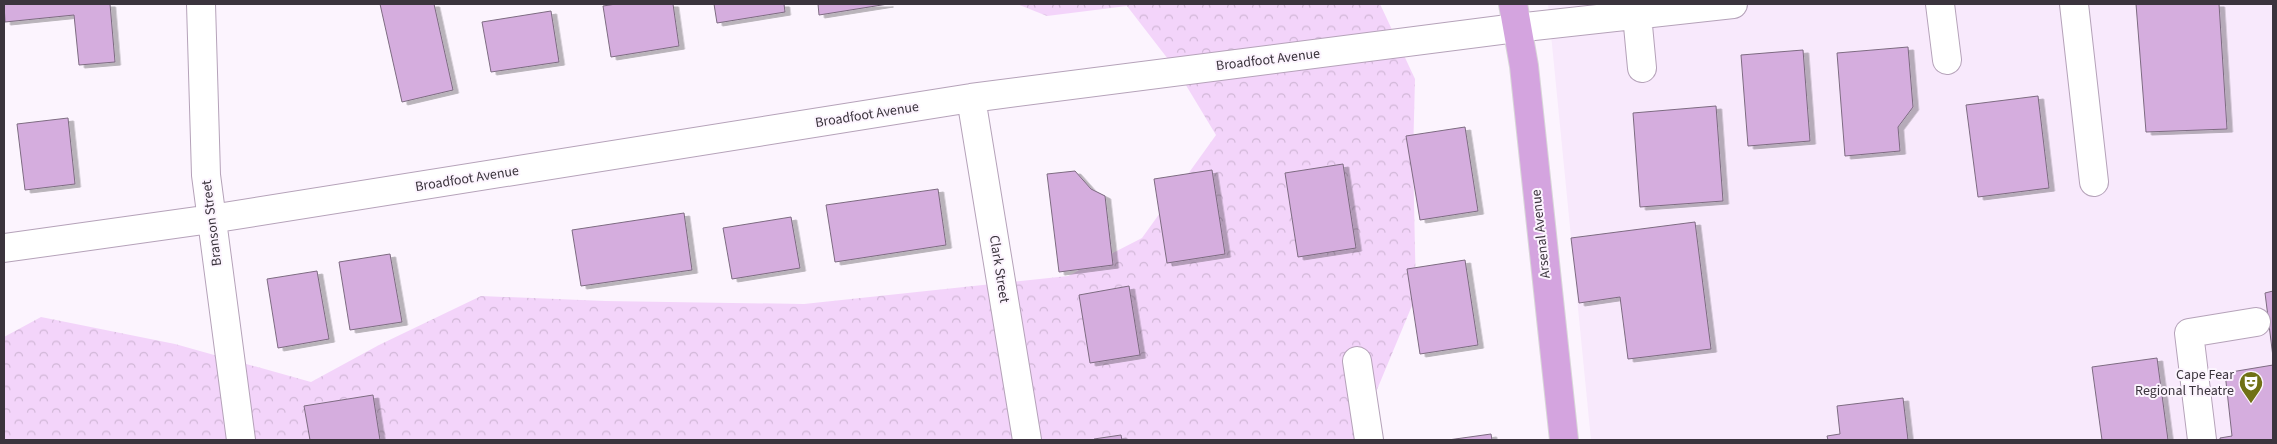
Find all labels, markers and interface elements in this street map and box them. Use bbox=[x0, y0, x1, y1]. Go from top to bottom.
street label: Broadfoot Avenue bbox=[1215, 44, 1321, 76]
street label: Broadfoot Avenue bbox=[814, 97, 920, 133]
street label: Broadfoot Avenue bbox=[414, 161, 520, 197]
street label: Branson Street bbox=[197, 179, 227, 267]
street label: Arsenal Avenue bbox=[1526, 188, 1556, 280]
street label: Clark Street bbox=[984, 234, 1014, 305]
place label: Cape Fear Regional Theatre bbox=[2135, 365, 2234, 401]
theatre icon: Cape Fear Regional Theatre bbox=[2238, 370, 2264, 404]

